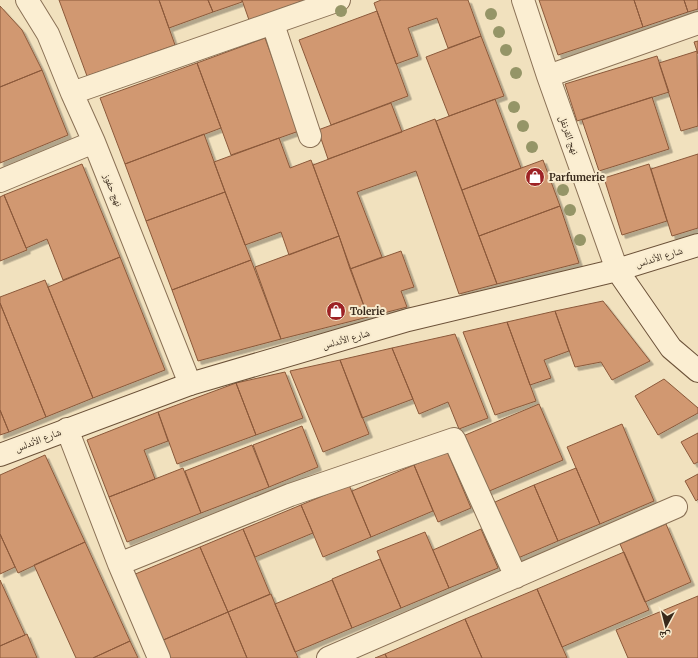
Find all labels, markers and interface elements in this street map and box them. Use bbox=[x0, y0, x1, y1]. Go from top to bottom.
street label: نهج القرنفل bbox=[556, 114, 582, 157]
shop icon: Parfumerie bbox=[524, 166, 546, 188]
street label: نهج حفوز bbox=[100, 171, 126, 209]
place label: Parfumerie bbox=[549, 171, 605, 184]
street label: شارع الأندلس bbox=[634, 244, 685, 270]
shop icon: Tolerie bbox=[325, 300, 347, 322]
place label: Tolerie bbox=[350, 305, 385, 318]
street label: شارع الأندلس bbox=[321, 326, 372, 352]
street label: شارع الأندلس bbox=[13, 425, 63, 455]
north arrow bbox=[646, 606, 686, 646]
text: ش bbox=[658, 627, 672, 644]

